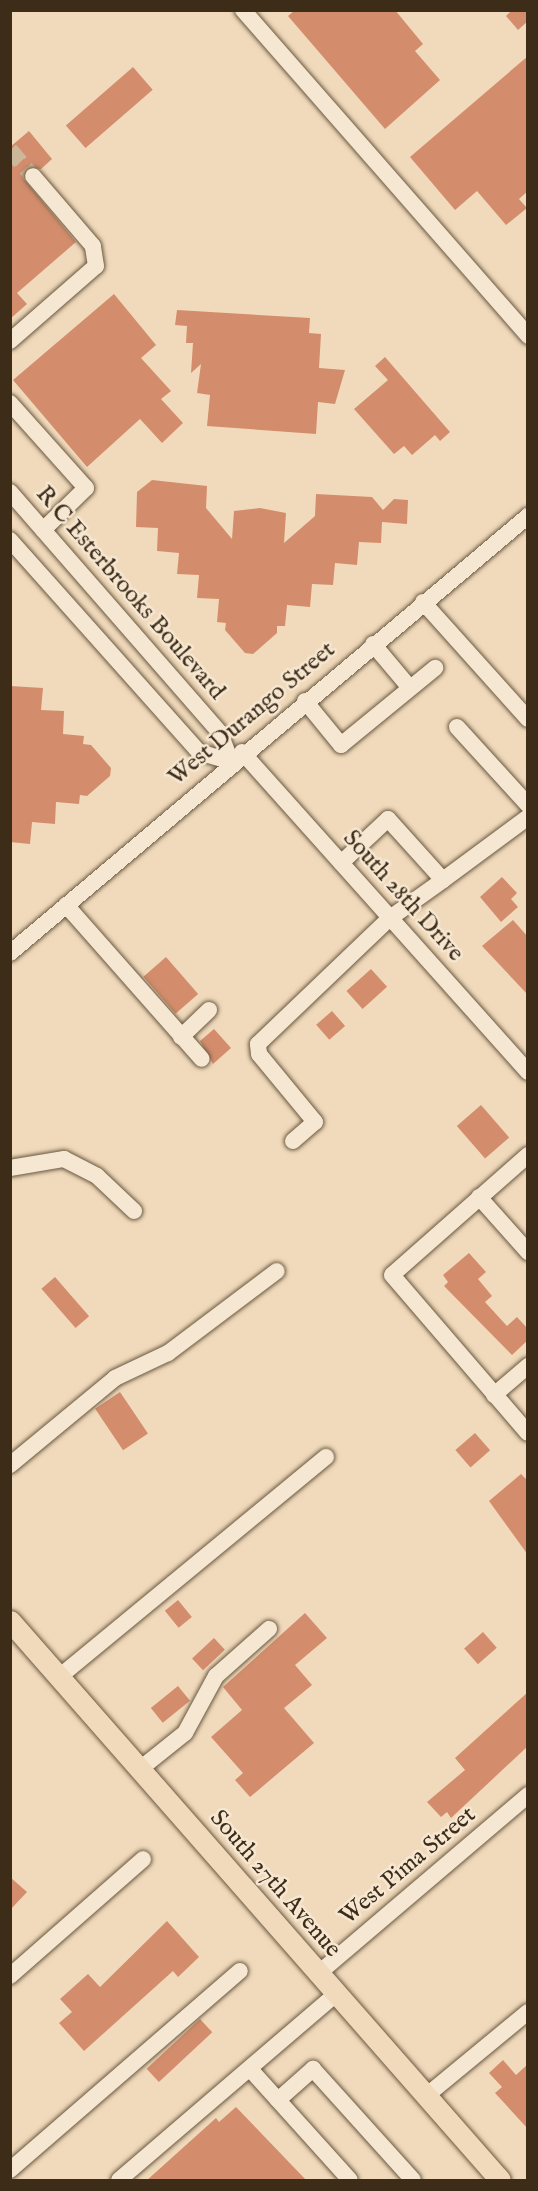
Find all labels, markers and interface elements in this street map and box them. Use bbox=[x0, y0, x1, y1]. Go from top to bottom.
street label: R C Esterbrooks Boulevard bbox=[29, 480, 231, 706]
street label: West Durango Street bbox=[163, 636, 341, 792]
street label: South 28th Drive bbox=[337, 824, 469, 968]
street label: West Pima Street bbox=[334, 1801, 482, 1931]
street label: South 27th Avenue bbox=[203, 1804, 347, 1964]

